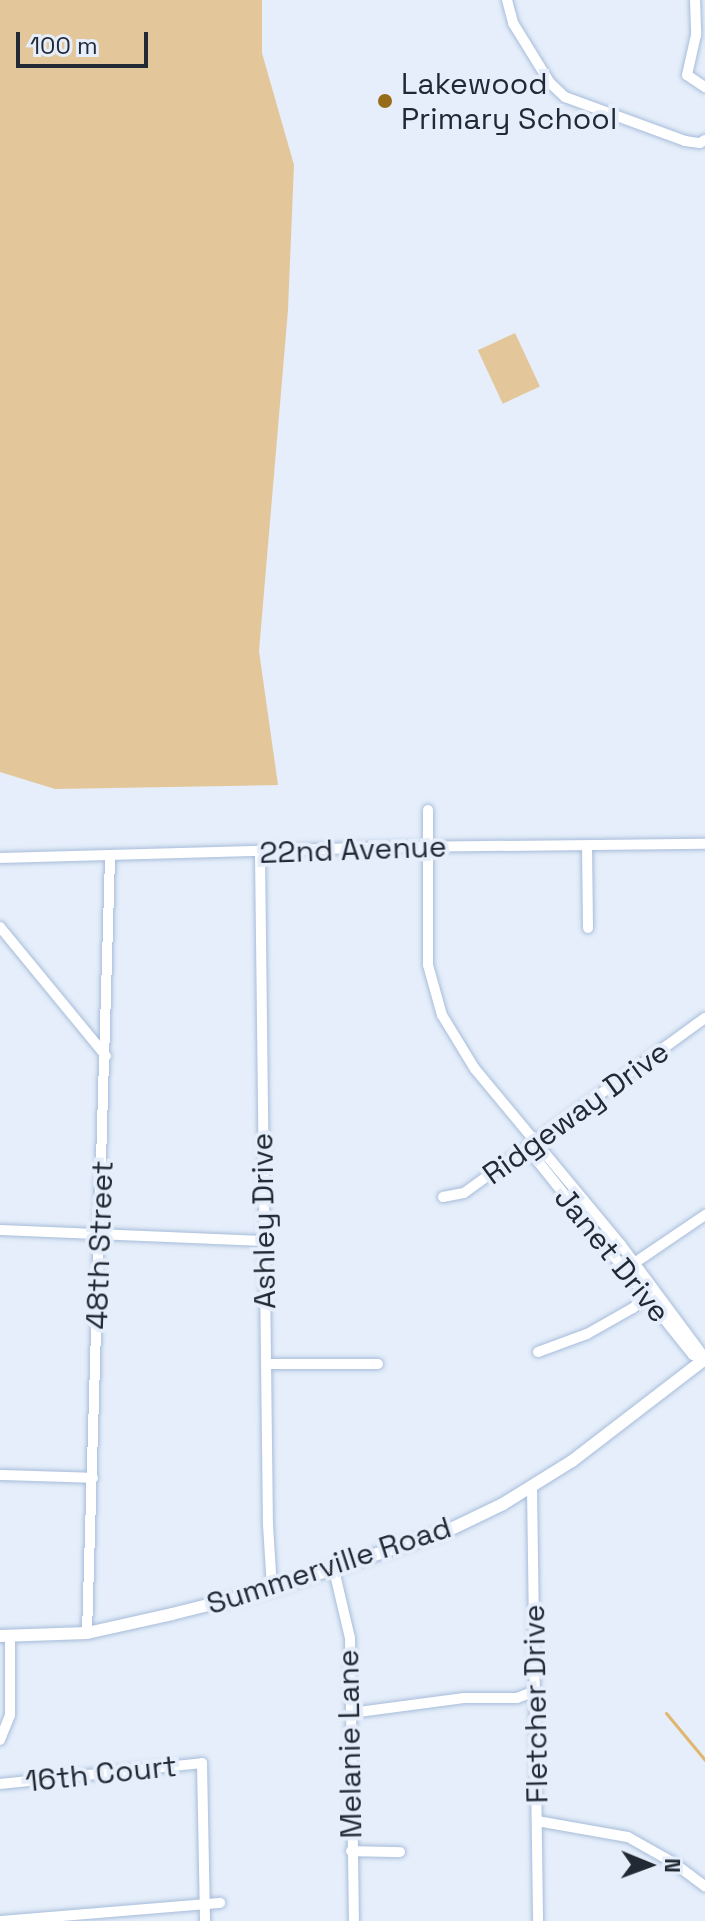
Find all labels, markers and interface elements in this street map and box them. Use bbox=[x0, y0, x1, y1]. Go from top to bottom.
scale bar bbox=[20, 16, 152, 66]
text: 100 m bbox=[30, 30, 98, 61]
place label: Lakewood Primary School bbox=[401, 66, 617, 136]
marker: Lakewood Primary School bbox=[376, 92, 394, 110]
street label: 22nd Avenue bbox=[259, 829, 447, 871]
street label: Ridgeway Drive bbox=[476, 1034, 676, 1192]
street label: Ashley Drive bbox=[244, 1133, 284, 1309]
street label: 48th Street bbox=[79, 1160, 121, 1330]
street label: Janet Drive bbox=[547, 1180, 677, 1330]
street label: Summerville Road bbox=[202, 1510, 456, 1622]
street label: Fletcher Drive bbox=[516, 1604, 556, 1804]
street label: Melanie Lane bbox=[330, 1649, 370, 1839]
street label: 16th Court bbox=[24, 1748, 178, 1800]
north arrow bbox=[609, 1825, 689, 1905]
text: N bbox=[659, 1858, 687, 1873]

